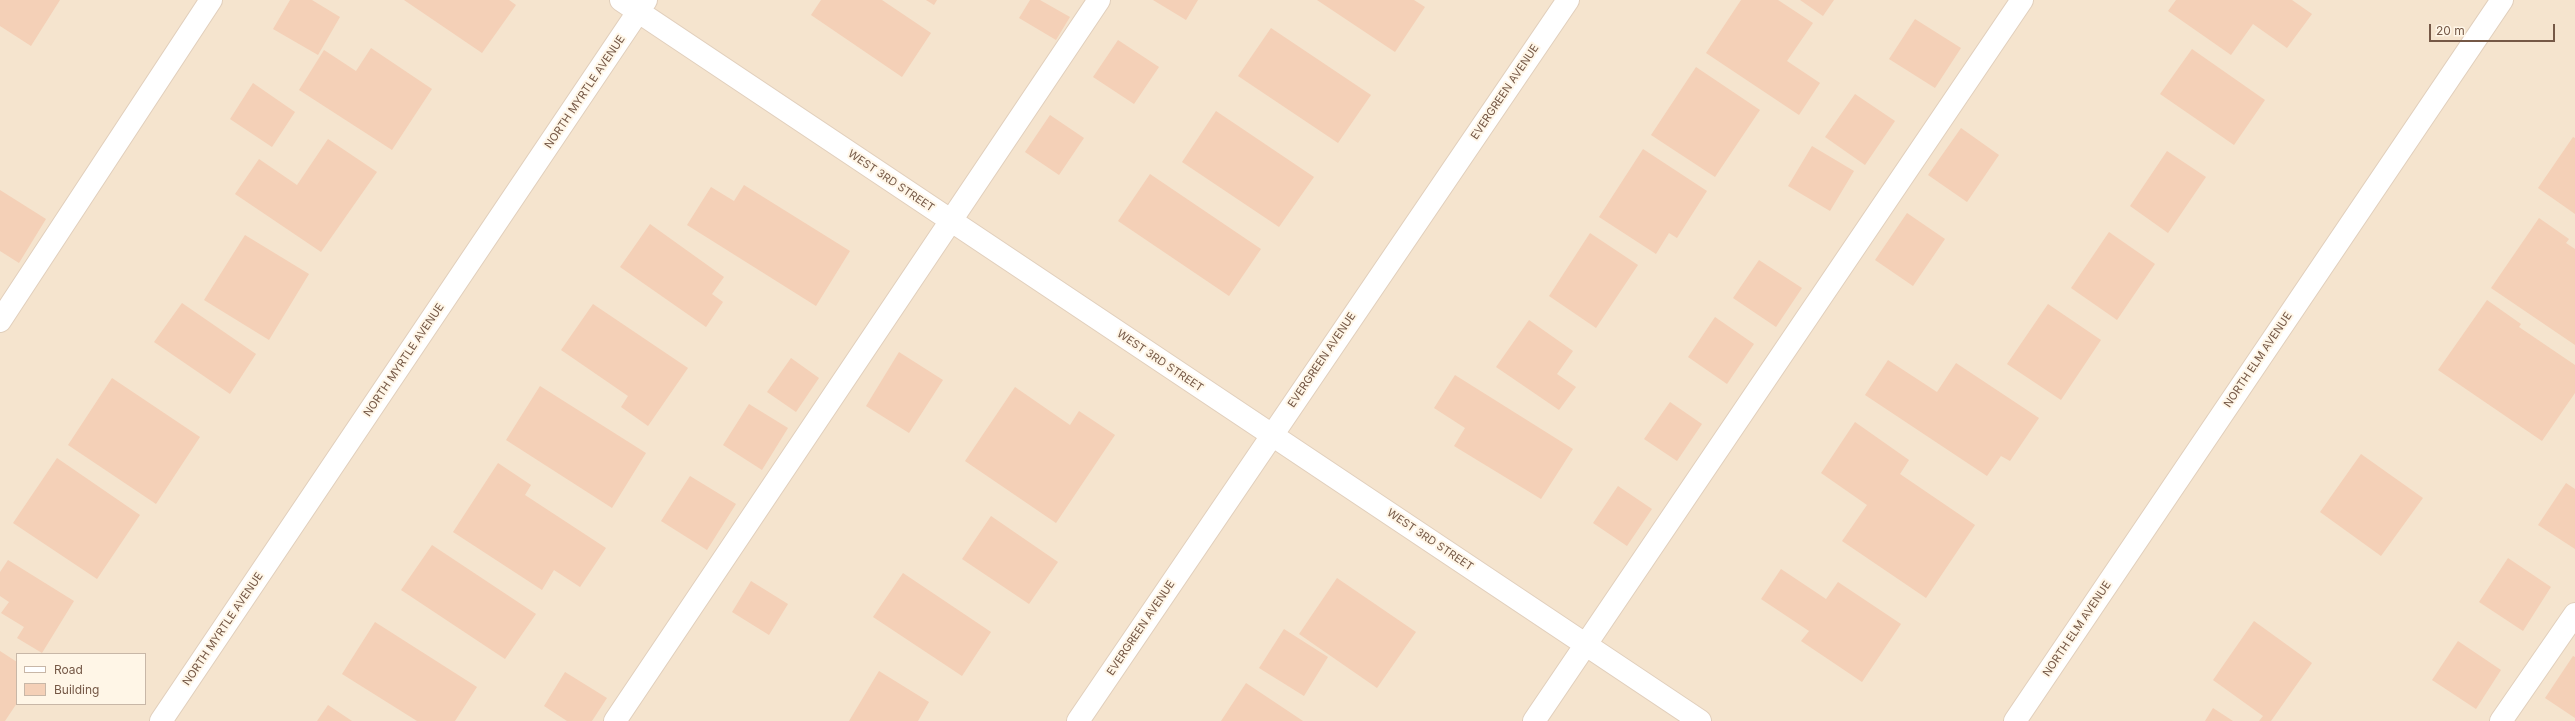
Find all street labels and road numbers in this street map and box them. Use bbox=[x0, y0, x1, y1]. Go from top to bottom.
street label: NORTH MYRTLE AVENUE bbox=[542, 33, 628, 151]
street label: EVERGREEN AVENUE bbox=[1468, 42, 1542, 142]
street label: WEST 3RD STREET bbox=[845, 147, 937, 215]
street label: NORTH MYRTLE AVENUE bbox=[361, 301, 447, 419]
street label: EVERGREEN AVENUE bbox=[1285, 310, 1359, 410]
street label: NORTH ELM AVENUE bbox=[2221, 310, 2295, 410]
street label: WEST 3RD STREET bbox=[1114, 327, 1206, 395]
street label: WEST 3RD STREET bbox=[1384, 506, 1476, 574]
street label: NORTH MYRTLE AVENUE bbox=[180, 570, 266, 688]
street label: EVERGREEN AVENUE bbox=[1104, 578, 1178, 678]
street label: NORTH ELM AVENUE bbox=[2040, 579, 2114, 679]

